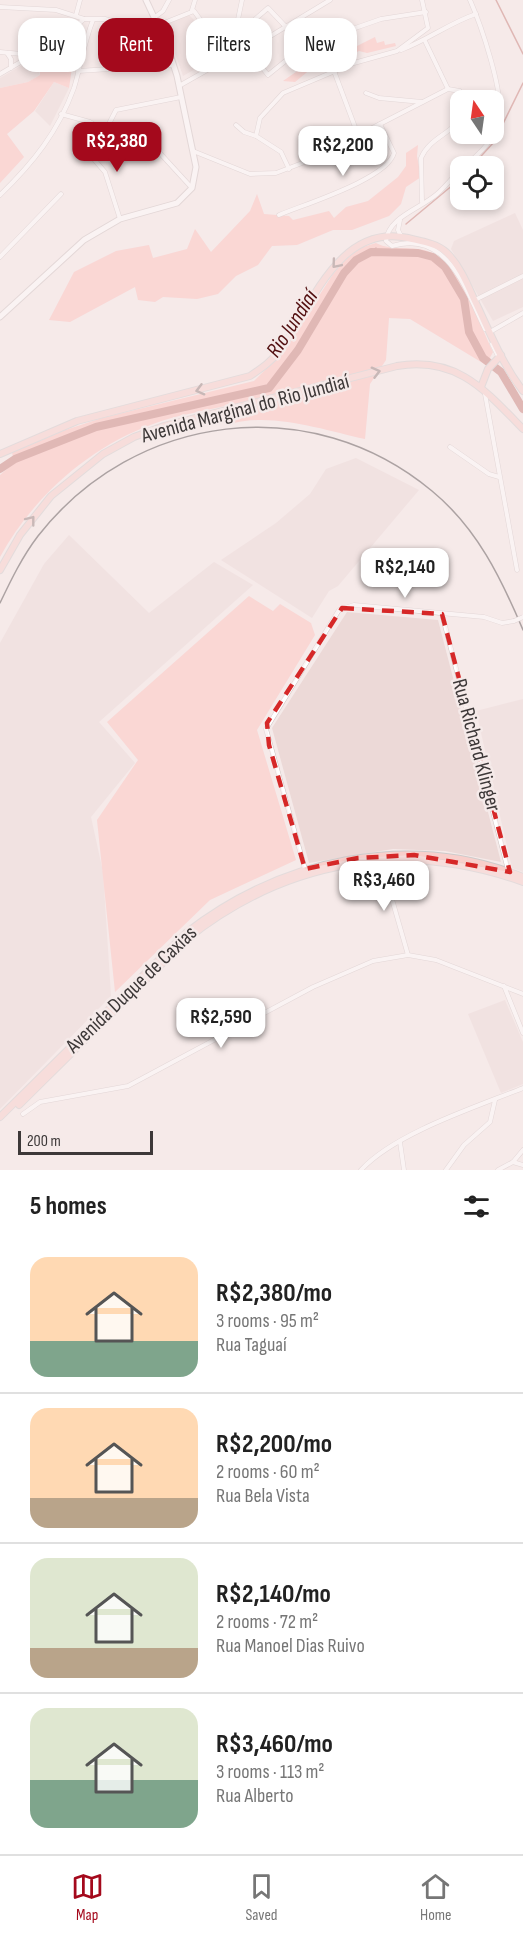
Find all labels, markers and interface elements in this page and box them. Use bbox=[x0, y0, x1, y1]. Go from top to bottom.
chip: Buy bbox=[18, 18, 86, 72]
chip: Rent bbox=[98, 18, 174, 72]
chip: Filters bbox=[186, 18, 272, 72]
chip: New bbox=[284, 18, 357, 72]
north arrow bbox=[450, 90, 504, 144]
map controls bbox=[450, 90, 504, 210]
pin: R$2,380 bbox=[62, 122, 172, 173]
pin: R$2,200 bbox=[288, 126, 398, 177]
text: R$2,380 bbox=[86, 129, 148, 153]
text: R$2,200 bbox=[312, 133, 374, 157]
button: locate bbox=[450, 156, 504, 210]
one-way arrow bbox=[333, 257, 344, 268]
water label: Rio Jundiaí bbox=[261, 283, 325, 363]
one-way arrow bbox=[370, 367, 380, 379]
street label: Avenida Marginal do Rio Jundiaí bbox=[138, 369, 352, 449]
one-way arrow bbox=[196, 383, 206, 396]
one-way arrow bbox=[24, 516, 35, 527]
pin: R$2,140 bbox=[350, 548, 460, 599]
text: R$2,140 bbox=[375, 555, 435, 579]
street label: Rua Richard Klinger bbox=[447, 676, 506, 814]
pin: R$3,460 bbox=[329, 861, 439, 912]
text: R$3,460 bbox=[353, 868, 415, 892]
street label: Avenida Duque de Caxias bbox=[60, 920, 202, 1059]
pin: R$2,590 bbox=[166, 998, 276, 1049]
text: R$2,590 bbox=[190, 1005, 252, 1029]
scale bar bbox=[18, 1128, 153, 1156]
text: 200 m bbox=[27, 1132, 61, 1151]
icon: filters bbox=[460, 1190, 493, 1223]
text: 5 homes bbox=[30, 1191, 107, 1222]
text: R$2,380/mo bbox=[216, 1278, 332, 1309]
icon: home bbox=[78, 1281, 150, 1353]
text: 3 rooms · 95 m² bbox=[216, 1309, 319, 1333]
text: Rua Taguaí bbox=[216, 1333, 287, 1357]
text: R$2,200/mo bbox=[216, 1429, 332, 1460]
icon: home bbox=[78, 1432, 150, 1504]
text: 2 rooms · 60 m² bbox=[216, 1460, 320, 1484]
text: Rua Bela Vista bbox=[216, 1484, 310, 1508]
text: R$2,140/mo bbox=[216, 1579, 331, 1610]
icon: home bbox=[78, 1582, 150, 1654]
text: 2 rooms · 72 m² bbox=[216, 1610, 318, 1634]
text: Rua Manoel Dias Ruivo bbox=[216, 1634, 365, 1658]
text: R$3,460/mo bbox=[216, 1729, 333, 1760]
icon: home bbox=[78, 1732, 150, 1804]
text: 3 rooms · 113 m² bbox=[216, 1760, 325, 1784]
text: Rua Alberto bbox=[216, 1784, 294, 1808]
tab: Map bbox=[71, 1870, 104, 1925]
tab: Saved bbox=[245, 1870, 278, 1925]
tab: Home bbox=[419, 1870, 452, 1925]

